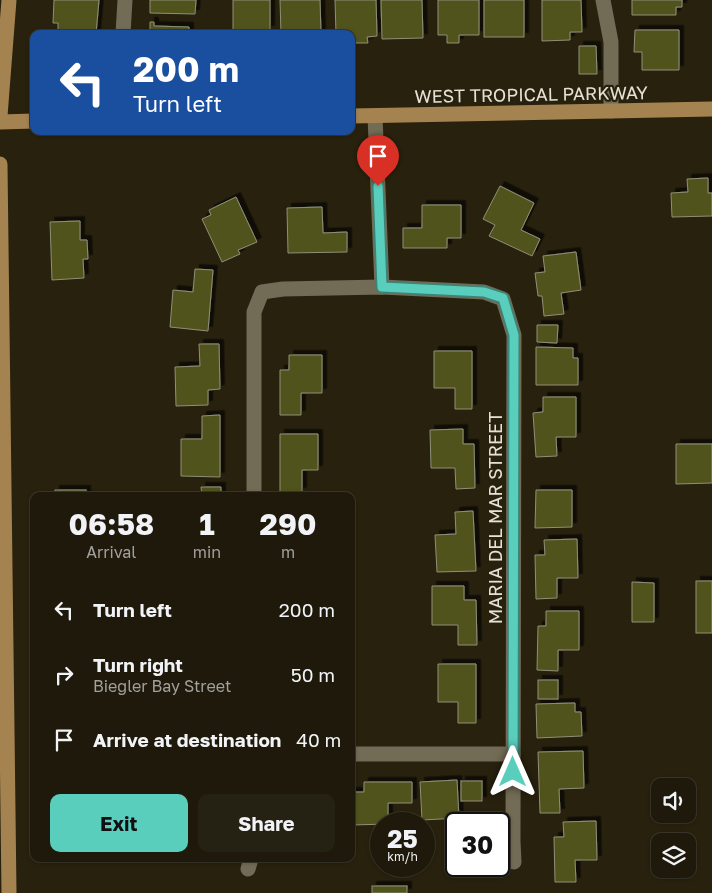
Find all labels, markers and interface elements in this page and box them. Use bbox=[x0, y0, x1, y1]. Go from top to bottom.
text: 200 m bbox=[133, 48, 239, 90]
icon: left bbox=[50, 50, 115, 115]
street label: WEST TROPICAL PARKWAY bbox=[414, 81, 648, 107]
text: Turn left bbox=[133, 90, 222, 117]
pin bbox=[357, 135, 399, 186]
icon: arrive bbox=[364, 142, 392, 170]
street label: MARIA DEL MAR STREET bbox=[484, 412, 506, 624]
text: 06:58 bbox=[69, 506, 154, 542]
text: 1 bbox=[199, 506, 215, 542]
text: 290 bbox=[260, 506, 316, 542]
text: Arrival bbox=[86, 542, 136, 562]
text: min bbox=[193, 542, 221, 562]
text: m bbox=[281, 542, 295, 562]
icon: left bbox=[50, 596, 78, 624]
text: Turn left bbox=[93, 598, 172, 621]
text: 200 m bbox=[279, 598, 335, 621]
text: Turn right bbox=[93, 653, 183, 676]
icon: right bbox=[50, 661, 78, 689]
text: 50 m bbox=[291, 663, 335, 686]
text: Biegler Bay Street bbox=[93, 676, 231, 696]
icon: arrive bbox=[50, 726, 78, 754]
text: Arrive at destination bbox=[93, 728, 281, 751]
text: 40 m bbox=[296, 728, 341, 751]
position arrow bbox=[486, 745, 538, 797]
map controls bbox=[651, 778, 696, 878]
button: sound bbox=[651, 778, 696, 823]
button: Exit bbox=[50, 794, 188, 852]
button: Share bbox=[198, 794, 335, 852]
speed limit sign: 30 bbox=[445, 812, 510, 877]
text: 25 bbox=[387, 823, 418, 854]
button: layers bbox=[651, 833, 696, 878]
text: km/h bbox=[387, 849, 418, 864]

